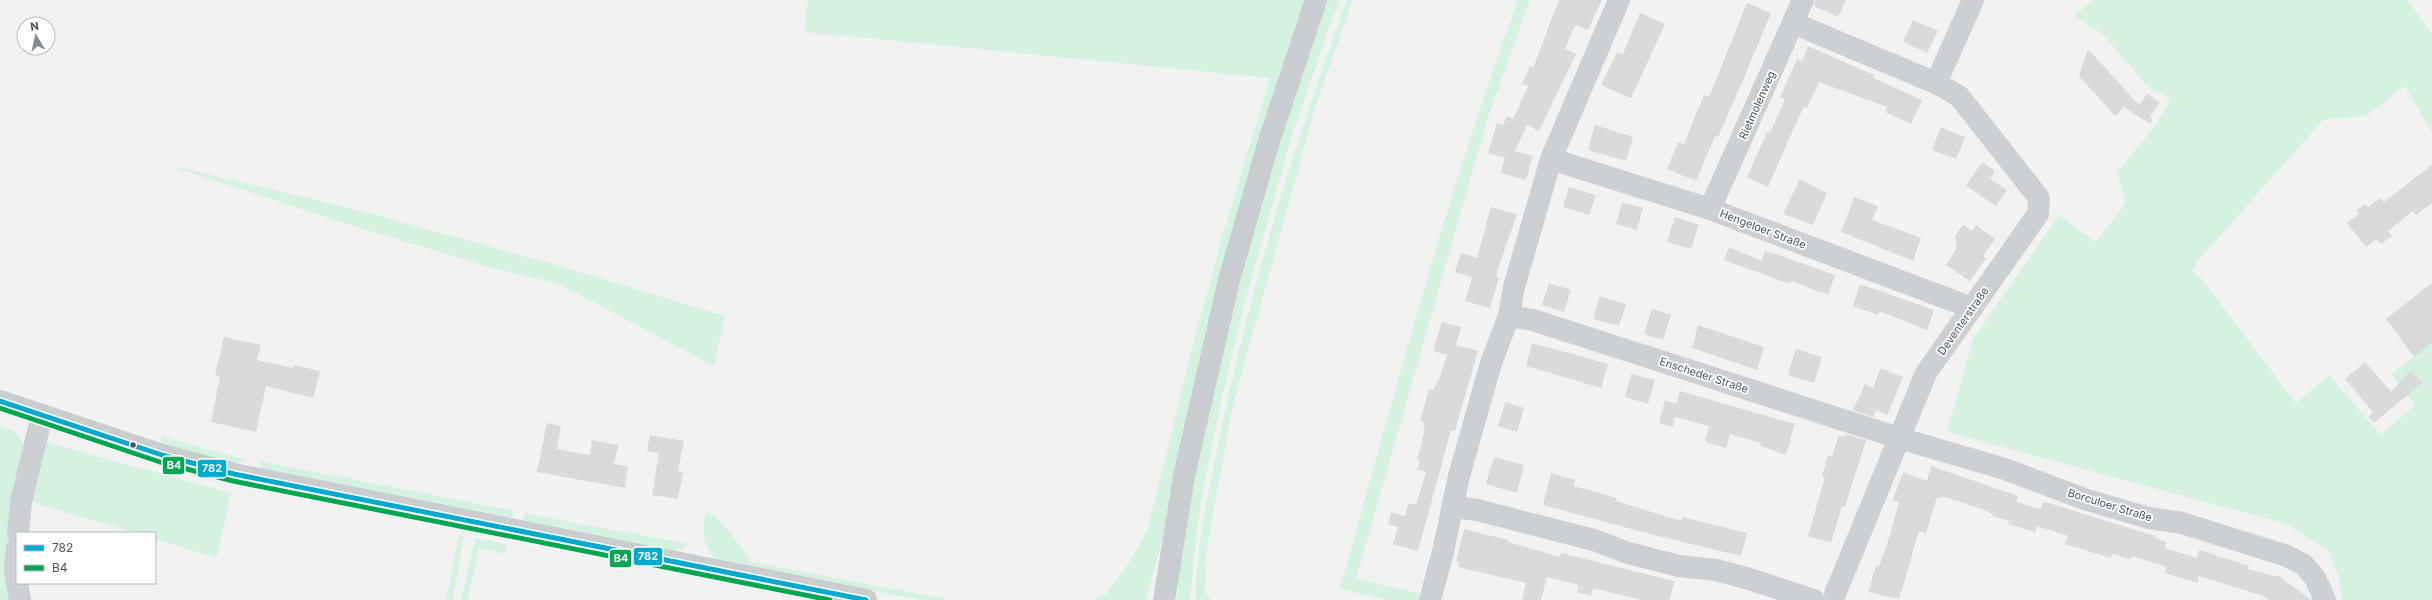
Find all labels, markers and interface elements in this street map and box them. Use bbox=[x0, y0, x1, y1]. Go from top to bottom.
north arrow bbox=[16, 16, 56, 56]
text: N bbox=[29, 19, 40, 34]
street label: Rietmolenweg bbox=[1736, 69, 1778, 141]
street label: Hengeloer Straße bbox=[1718, 206, 1808, 252]
street label: Deventerstraße bbox=[1934, 284, 1992, 358]
street label: Enscheder Straße bbox=[1658, 354, 1750, 396]
unlabelled marker bbox=[128, 440, 138, 450]
line badge: B4 bbox=[162, 456, 185, 475]
text: B4 bbox=[167, 458, 181, 472]
line badge: 782 bbox=[197, 459, 227, 478]
text: 782 bbox=[202, 461, 222, 475]
street label: Borculoer Straße bbox=[2066, 485, 2154, 525]
legend bbox=[16, 532, 156, 584]
text: 782 bbox=[52, 540, 73, 555]
line badge: 782 bbox=[633, 547, 663, 566]
line badge: B4 bbox=[609, 549, 632, 568]
text: 782 bbox=[638, 549, 658, 563]
text: B4 bbox=[614, 551, 628, 565]
text: B4 bbox=[52, 560, 68, 575]

